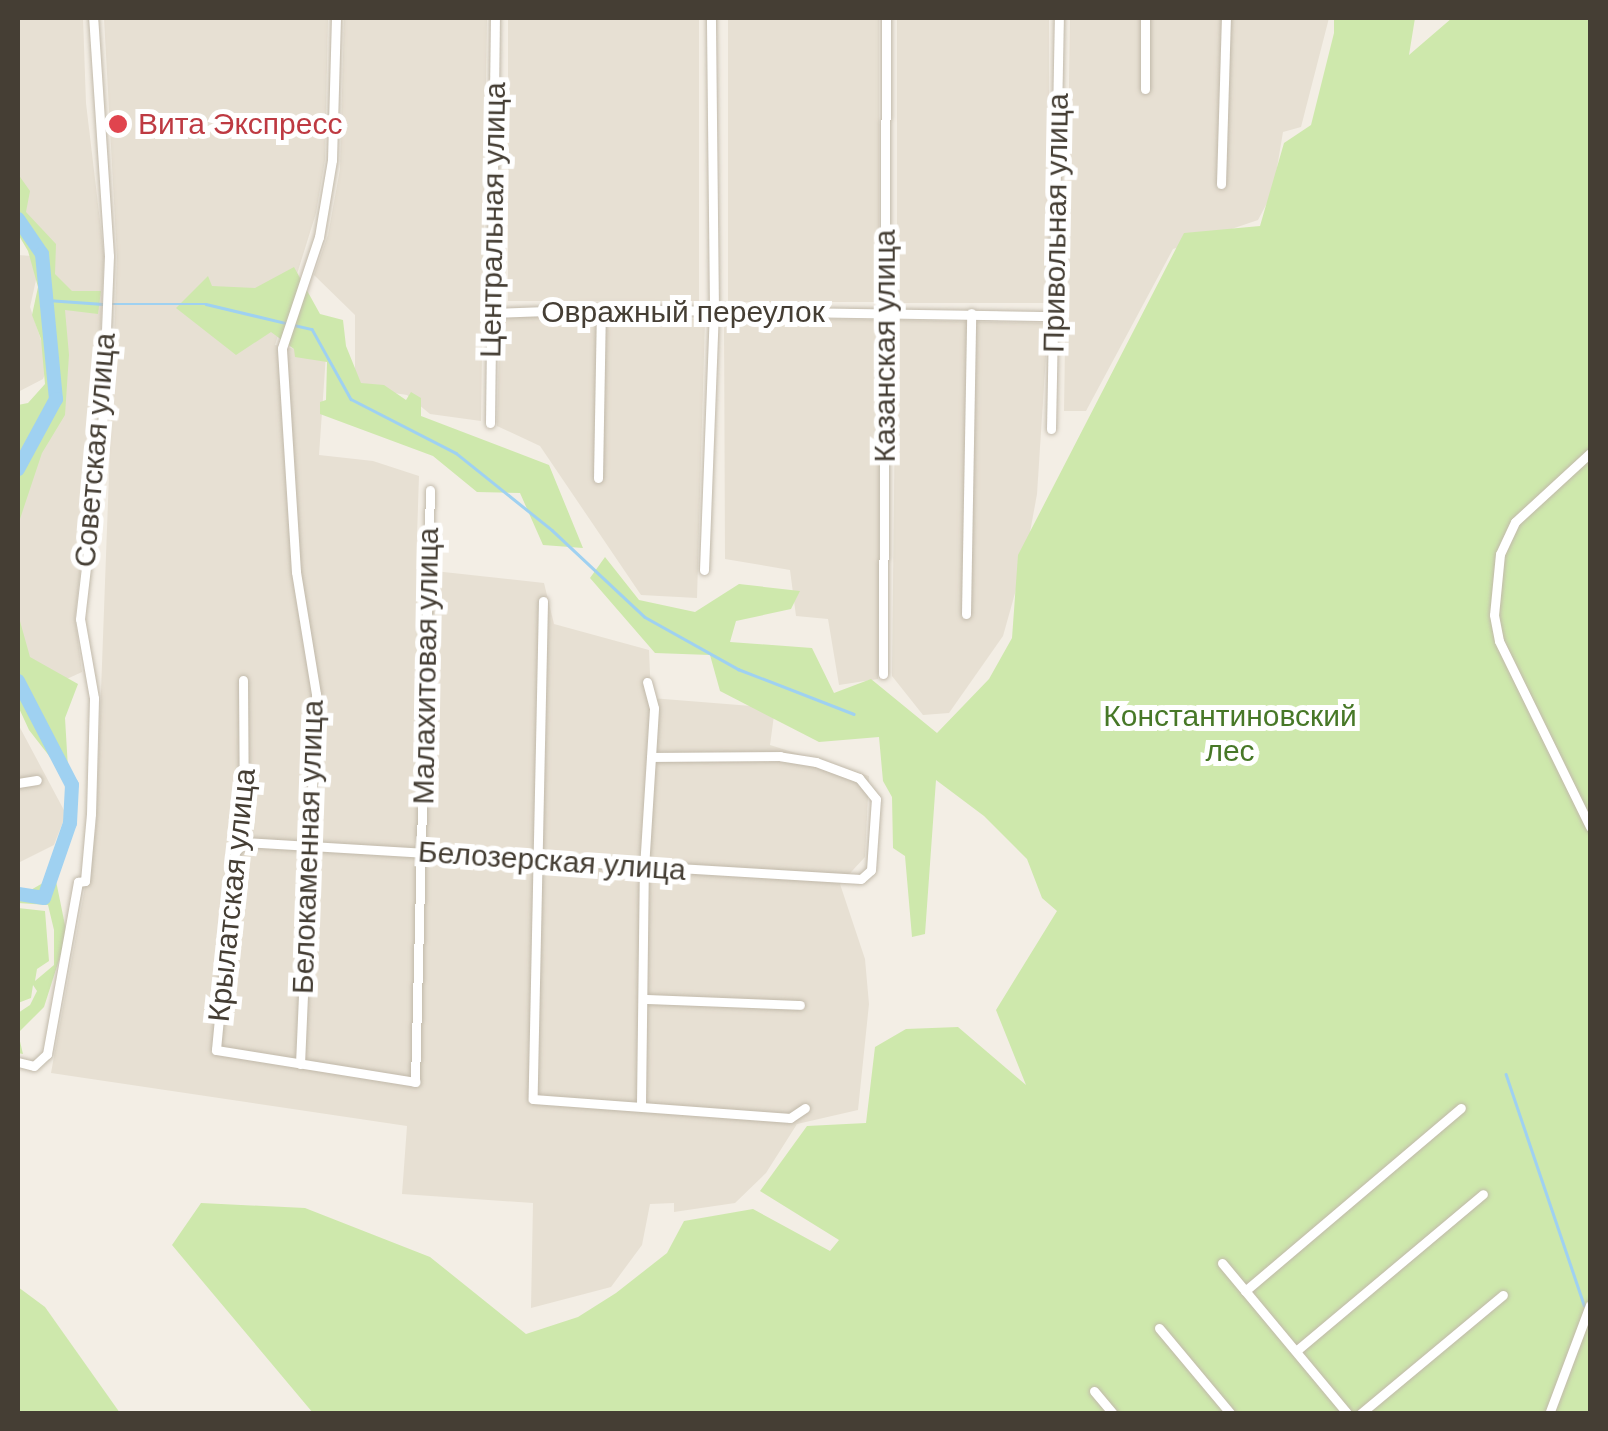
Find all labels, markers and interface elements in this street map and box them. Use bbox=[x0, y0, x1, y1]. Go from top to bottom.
street label: Центральная улица bbox=[473, 82, 513, 358]
street label: Привольная улица bbox=[1036, 93, 1076, 353]
place label: Вита Экспресс bbox=[138, 106, 342, 142]
marker: Вита Экспресс bbox=[107, 113, 129, 135]
street label: Казанская улица bbox=[867, 230, 903, 462]
street label: Овражный переулок bbox=[541, 294, 825, 330]
street label: Советская улица bbox=[67, 331, 123, 569]
street label: Малахитовая улица bbox=[406, 527, 446, 805]
park label: Константиновский лес bbox=[1103, 698, 1357, 768]
street label: Белокаменная улица bbox=[285, 699, 331, 995]
street label: Крылатская улица bbox=[201, 766, 263, 1024]
street label: Белозерская улица bbox=[417, 834, 687, 888]

